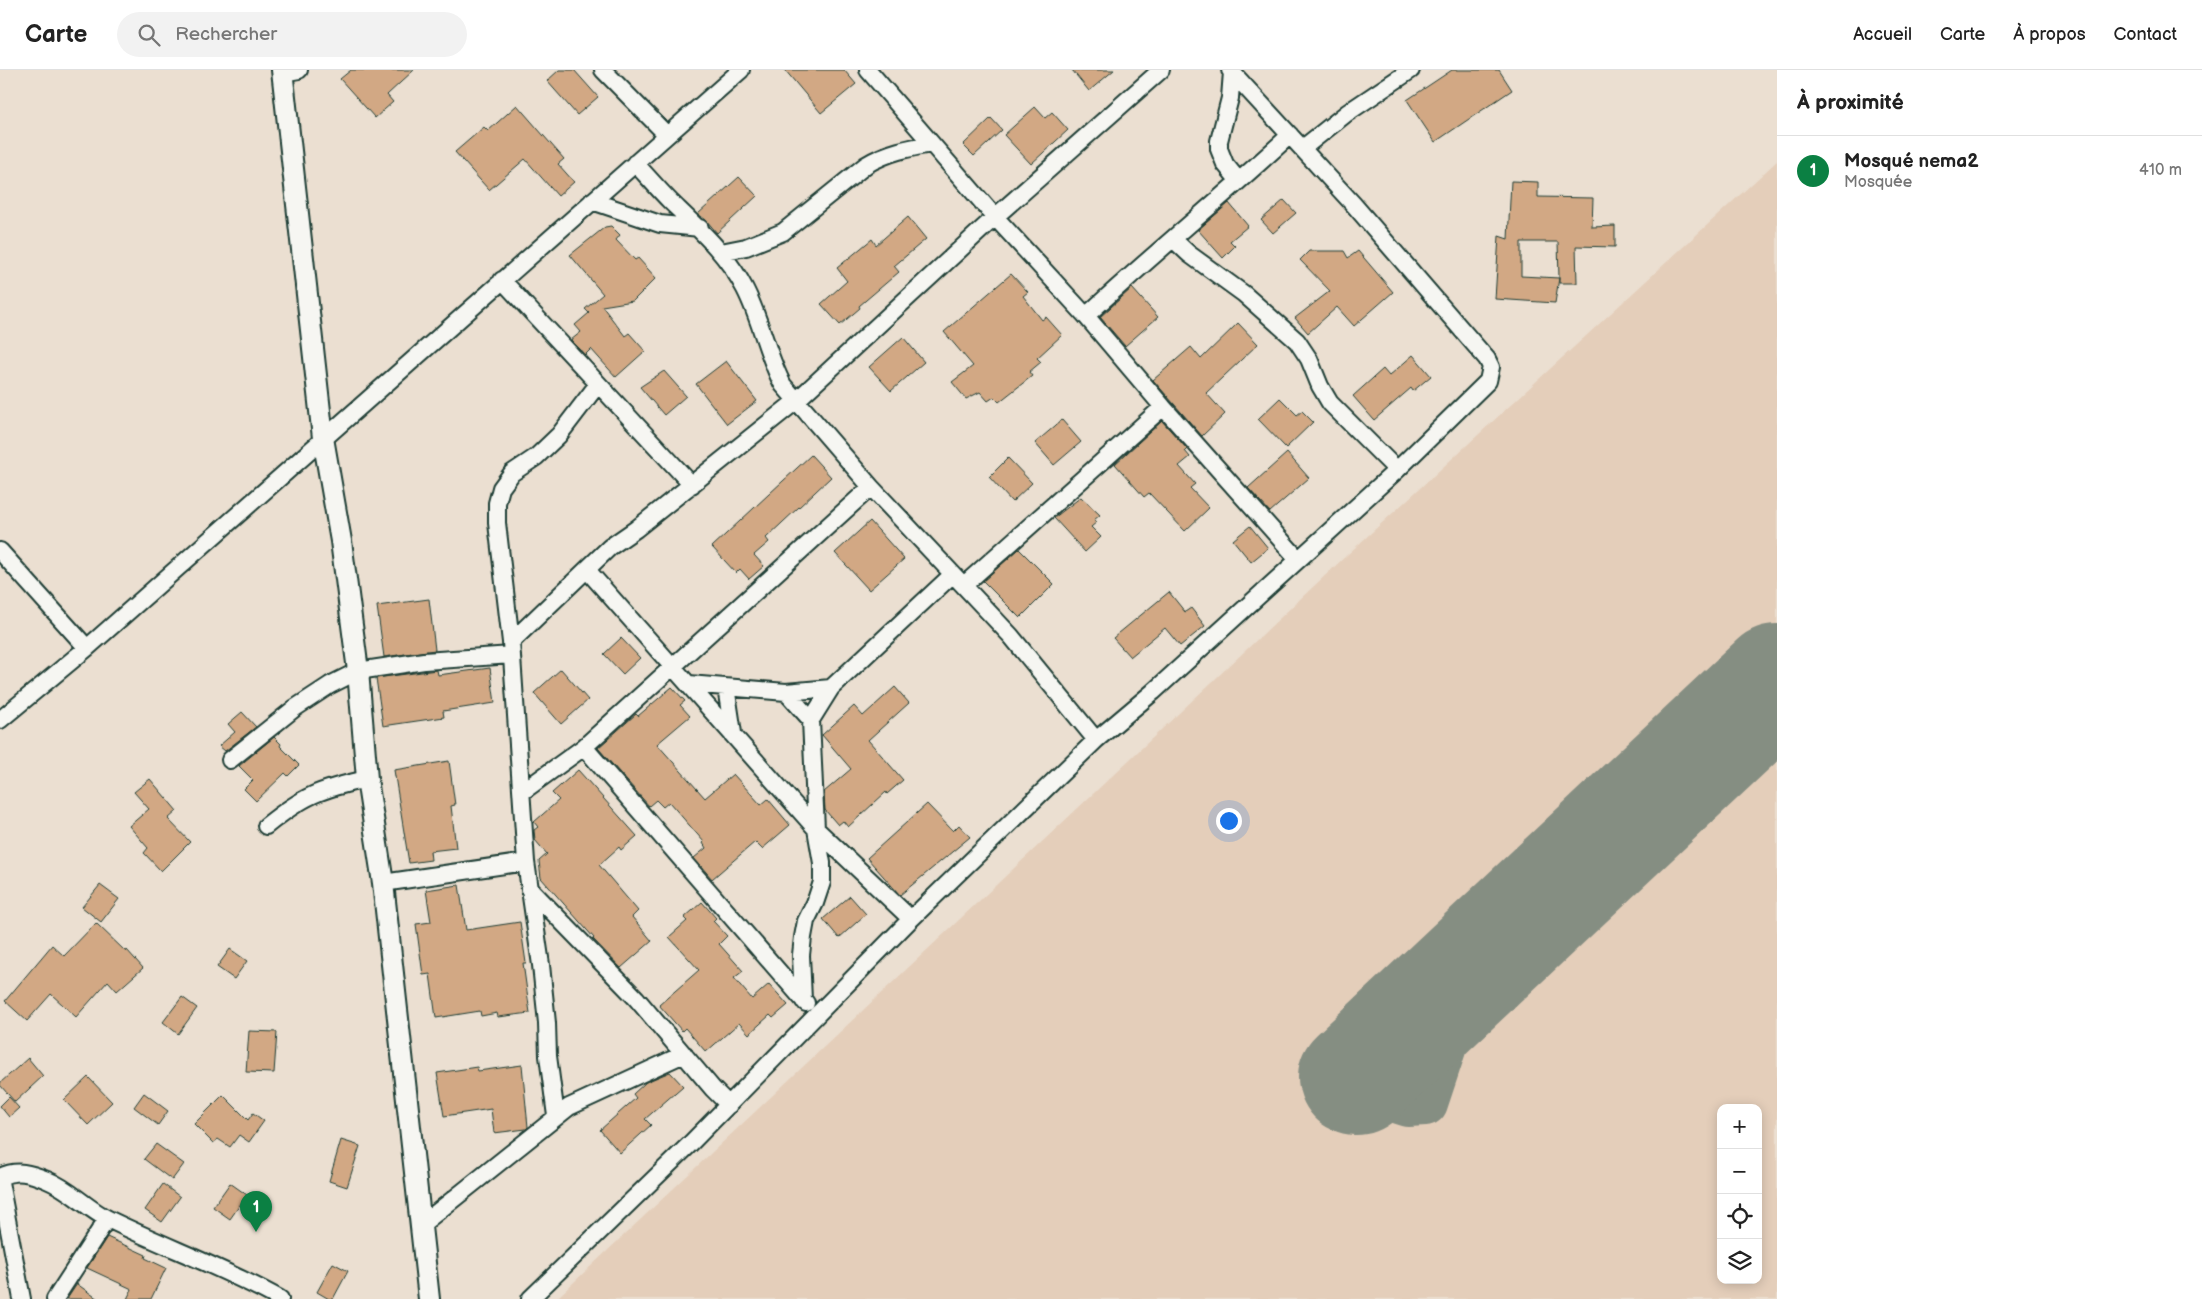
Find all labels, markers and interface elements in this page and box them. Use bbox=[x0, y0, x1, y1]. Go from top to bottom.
search box bbox=[117, 12, 467, 57]
text: Carte bbox=[25, 20, 87, 49]
icon: search bbox=[135, 21, 163, 49]
text: Rechercher bbox=[175, 23, 277, 46]
text: Accueil bbox=[1853, 24, 1912, 45]
text: Carte bbox=[1940, 24, 1985, 45]
text: À propos bbox=[2013, 24, 2086, 45]
text: Contact bbox=[2114, 24, 2177, 45]
text: À proximité bbox=[1797, 90, 1904, 115]
text: Mosqué nema2 bbox=[1844, 150, 1979, 173]
text: 1 bbox=[1810, 161, 1816, 180]
text: 410 m bbox=[2139, 161, 2182, 180]
text: Mosquée bbox=[1844, 173, 1912, 192]
your location bbox=[1216, 808, 1242, 834]
map controls bbox=[1717, 1104, 1762, 1284]
button: + bbox=[1717, 1104, 1762, 1149]
button: − bbox=[1717, 1149, 1762, 1194]
pin: 1 bbox=[240, 1191, 272, 1232]
button: locate bbox=[1717, 1194, 1762, 1239]
button: layers bbox=[1717, 1239, 1762, 1284]

